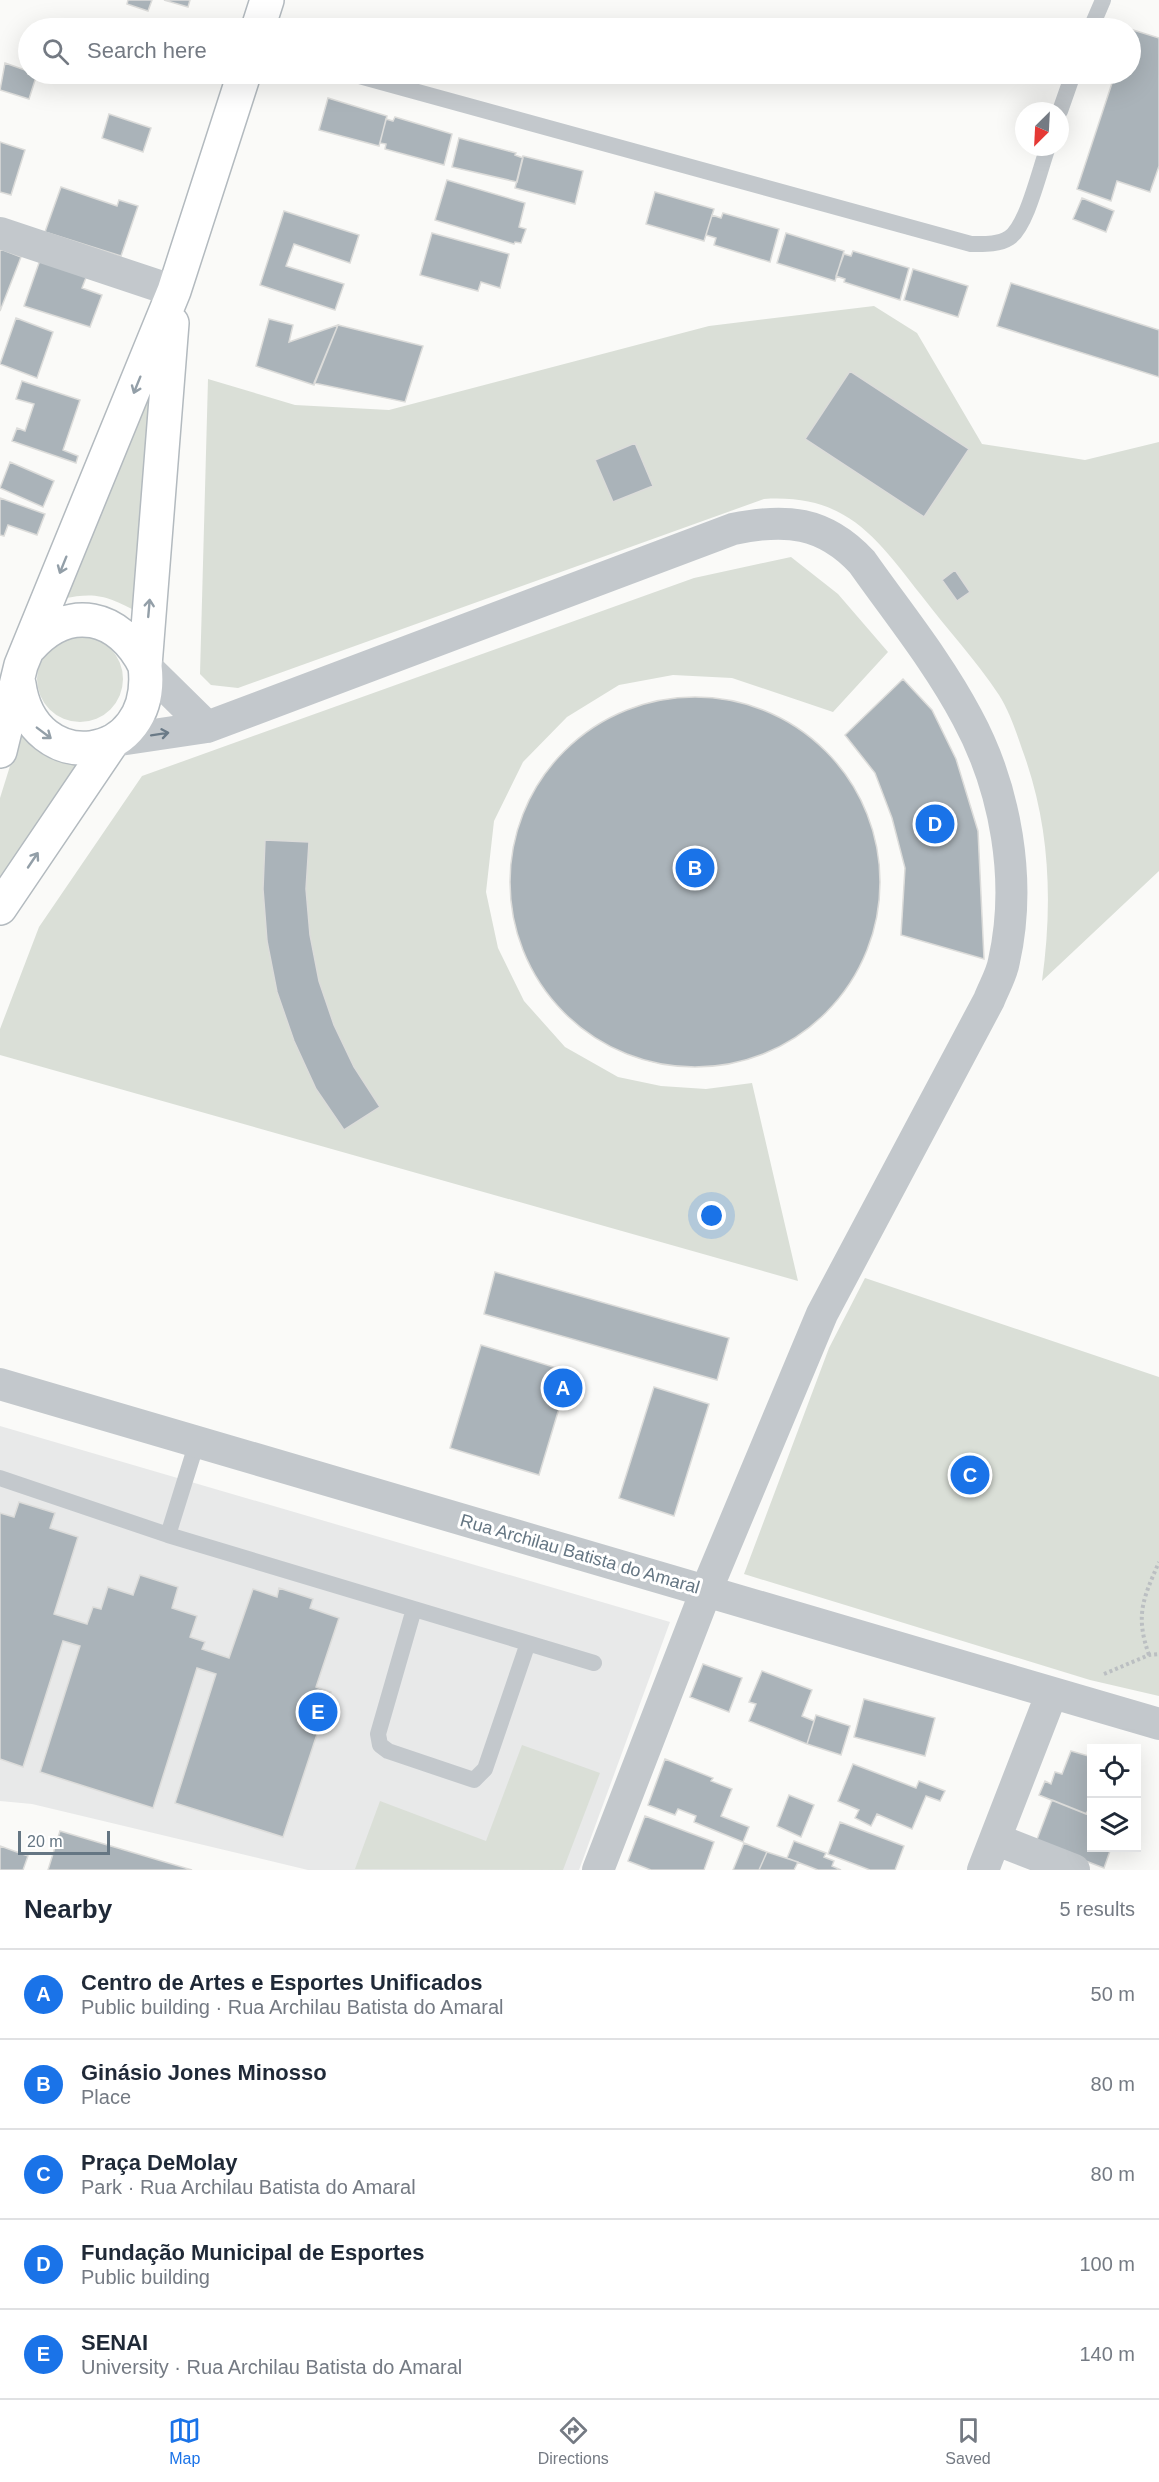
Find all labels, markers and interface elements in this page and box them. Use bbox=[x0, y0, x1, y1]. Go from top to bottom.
search box bbox=[18, 18, 1141, 84]
icon: search bbox=[39, 35, 72, 68]
text: Search here bbox=[87, 38, 207, 63]
north arrow bbox=[1015, 102, 1069, 156]
one-way arrow bbox=[130, 375, 141, 393]
one-way arrow bbox=[57, 556, 68, 574]
one-way arrow bbox=[144, 598, 155, 618]
one-way arrow bbox=[36, 727, 52, 740]
one-way arrow bbox=[150, 728, 170, 739]
pin: D bbox=[916, 802, 954, 846]
pin: B bbox=[676, 846, 714, 890]
one-way arrow bbox=[27, 852, 39, 869]
your location bbox=[697, 1201, 726, 1230]
pin: A bbox=[544, 1366, 582, 1410]
pin: C bbox=[950, 1452, 990, 1498]
street label: Rua Archilau Batista do Amaral bbox=[458, 1510, 702, 1598]
pin: E bbox=[298, 1690, 338, 1734]
map controls bbox=[1087, 1744, 1141, 1852]
button: locate bbox=[1087, 1744, 1141, 1798]
button: layers bbox=[1087, 1798, 1141, 1852]
scale bar bbox=[18, 1828, 110, 1856]
text: 20 m bbox=[27, 1833, 63, 1850]
text: Nearby bbox=[24, 1894, 112, 1924]
text: 5 results bbox=[1059, 1898, 1135, 1920]
text: Centro de Artes e Esportes Unificados bbox=[81, 1970, 482, 1995]
text: A bbox=[36, 1983, 51, 2005]
text: 50 m bbox=[1091, 1983, 1135, 2005]
text: Public building · Rua Archilau Batista do Amaral bbox=[81, 1996, 503, 2018]
text: Ginásio Jones Minosso bbox=[81, 2060, 327, 2085]
text: B bbox=[36, 2073, 51, 2095]
text: 80 m bbox=[1091, 2073, 1135, 2095]
text: Place bbox=[81, 2086, 131, 2108]
text: Praça DeMolay bbox=[81, 2150, 238, 2175]
text: C bbox=[36, 2163, 51, 2185]
text: 80 m bbox=[1091, 2163, 1135, 2185]
text: Park · Rua Archilau Batista do Amaral bbox=[81, 2176, 416, 2198]
text: Fundação Municipal de Esportes bbox=[81, 2240, 425, 2265]
text: D bbox=[36, 2253, 51, 2275]
text: 100 m bbox=[1079, 2253, 1135, 2275]
text: Public building bbox=[81, 2266, 210, 2288]
text: SENAI bbox=[81, 2330, 148, 2355]
text: E bbox=[37, 2343, 50, 2365]
text: 140 m bbox=[1079, 2343, 1135, 2365]
text: University · Rua Archilau Batista do Amaral bbox=[81, 2356, 462, 2378]
tab: Map bbox=[168, 2414, 201, 2468]
tab: Directions bbox=[538, 2414, 609, 2468]
tab: Saved bbox=[945, 2414, 991, 2468]

